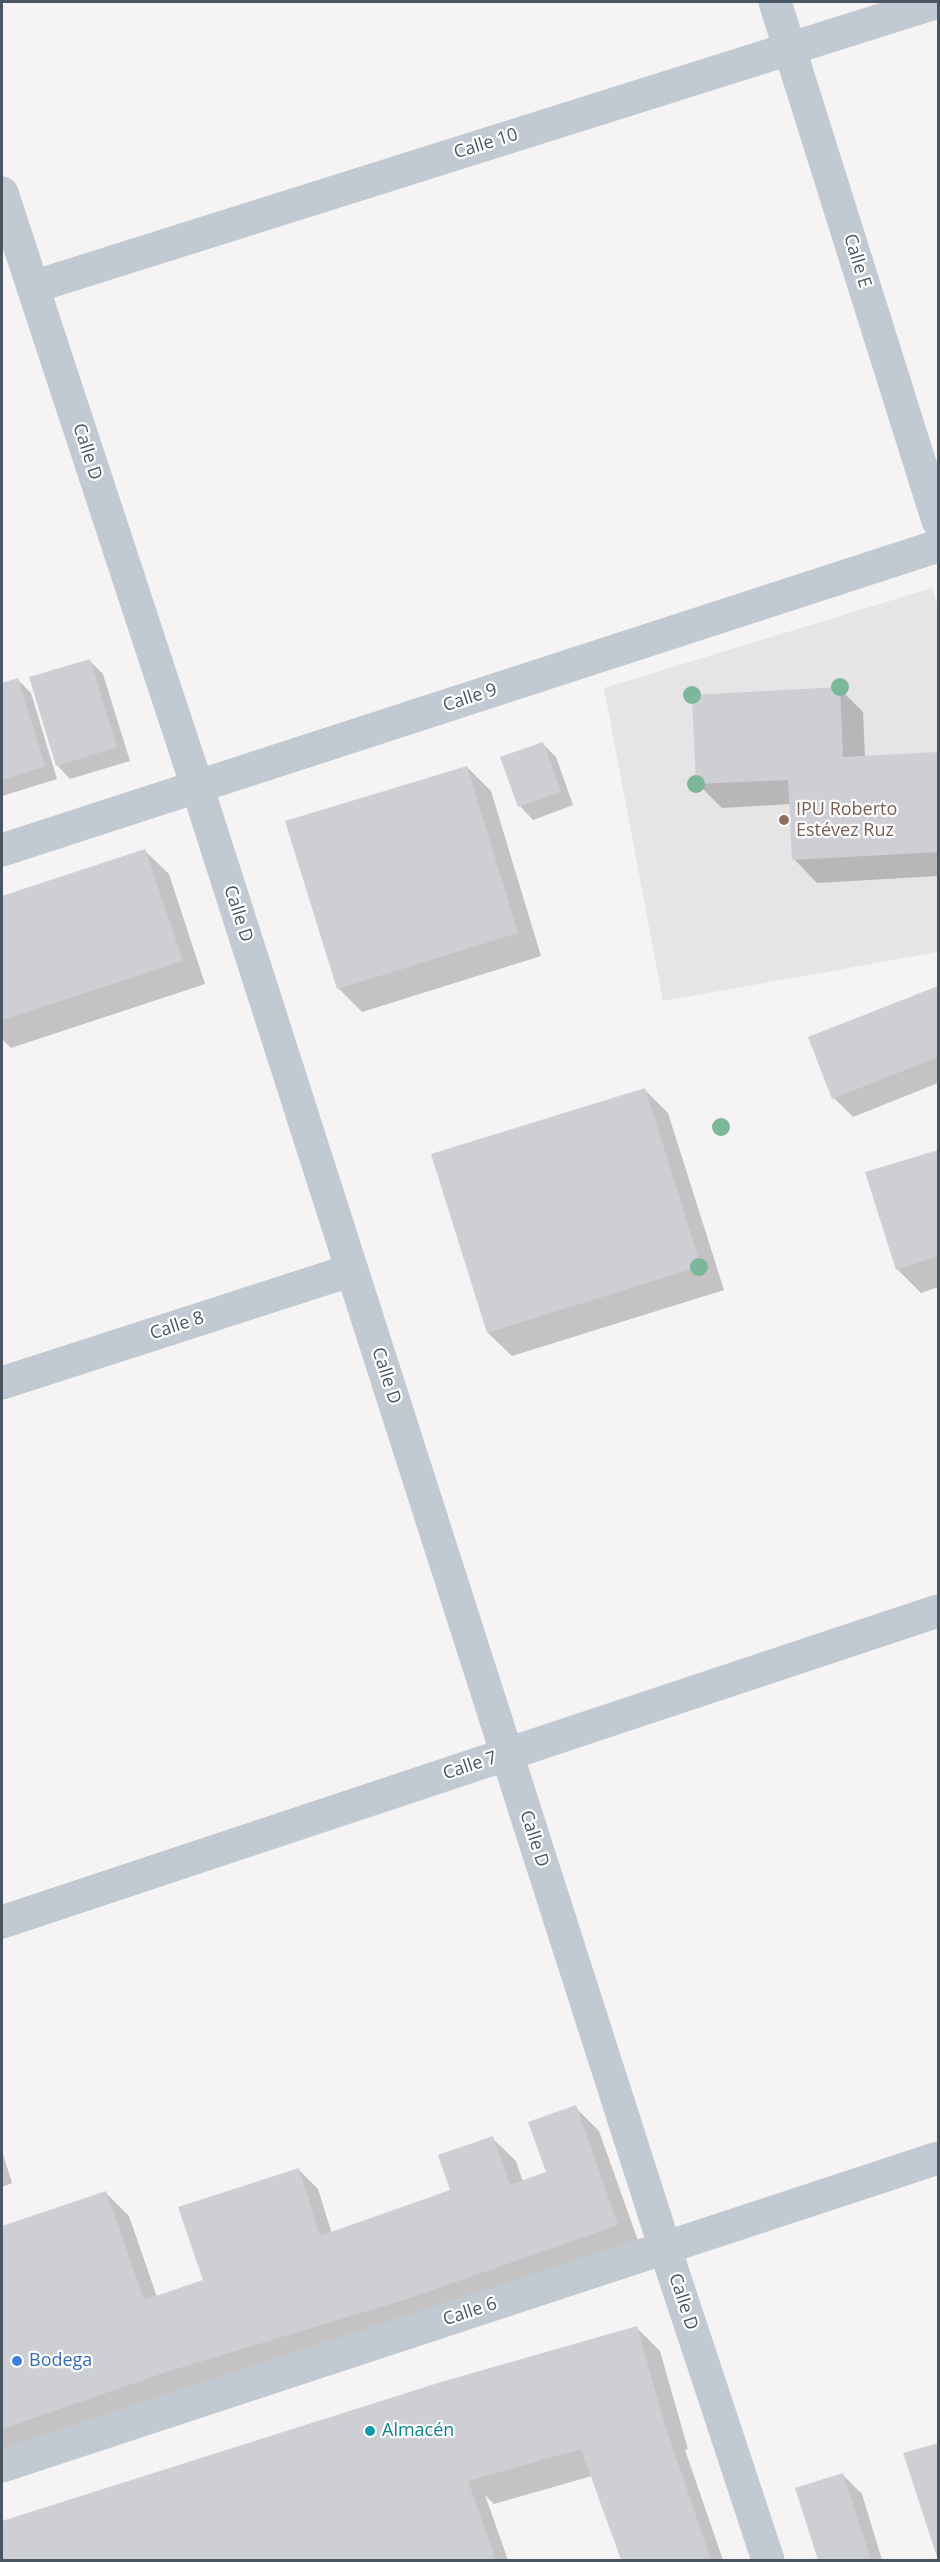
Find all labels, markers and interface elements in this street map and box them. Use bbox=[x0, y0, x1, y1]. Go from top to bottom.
street label: Calle 10 bbox=[451, 124, 521, 164]
street label: Calle E bbox=[839, 231, 875, 291]
street label: Calle D bbox=[68, 421, 106, 483]
street label: Calle 9 bbox=[440, 679, 500, 717]
place label: IPU Roberto Estévez Ruz bbox=[796, 799, 897, 842]
marker: IPU Roberto Estévez Ruz bbox=[777, 813, 791, 827]
street label: Calle D bbox=[219, 883, 257, 945]
street label: Calle 8 bbox=[147, 1307, 207, 1345]
street label: Calle D bbox=[367, 1345, 405, 1407]
street label: Calle 7 bbox=[440, 1747, 500, 1785]
street label: Calle D bbox=[515, 1808, 553, 1870]
street label: Calle D bbox=[664, 2271, 702, 2333]
street label: Calle 6 bbox=[440, 2293, 500, 2331]
place label: Bodega bbox=[29, 2350, 92, 2372]
marker: Bodega bbox=[10, 2354, 24, 2368]
place label: Almacén bbox=[382, 2420, 454, 2442]
marker: Almacén bbox=[363, 2424, 377, 2438]

